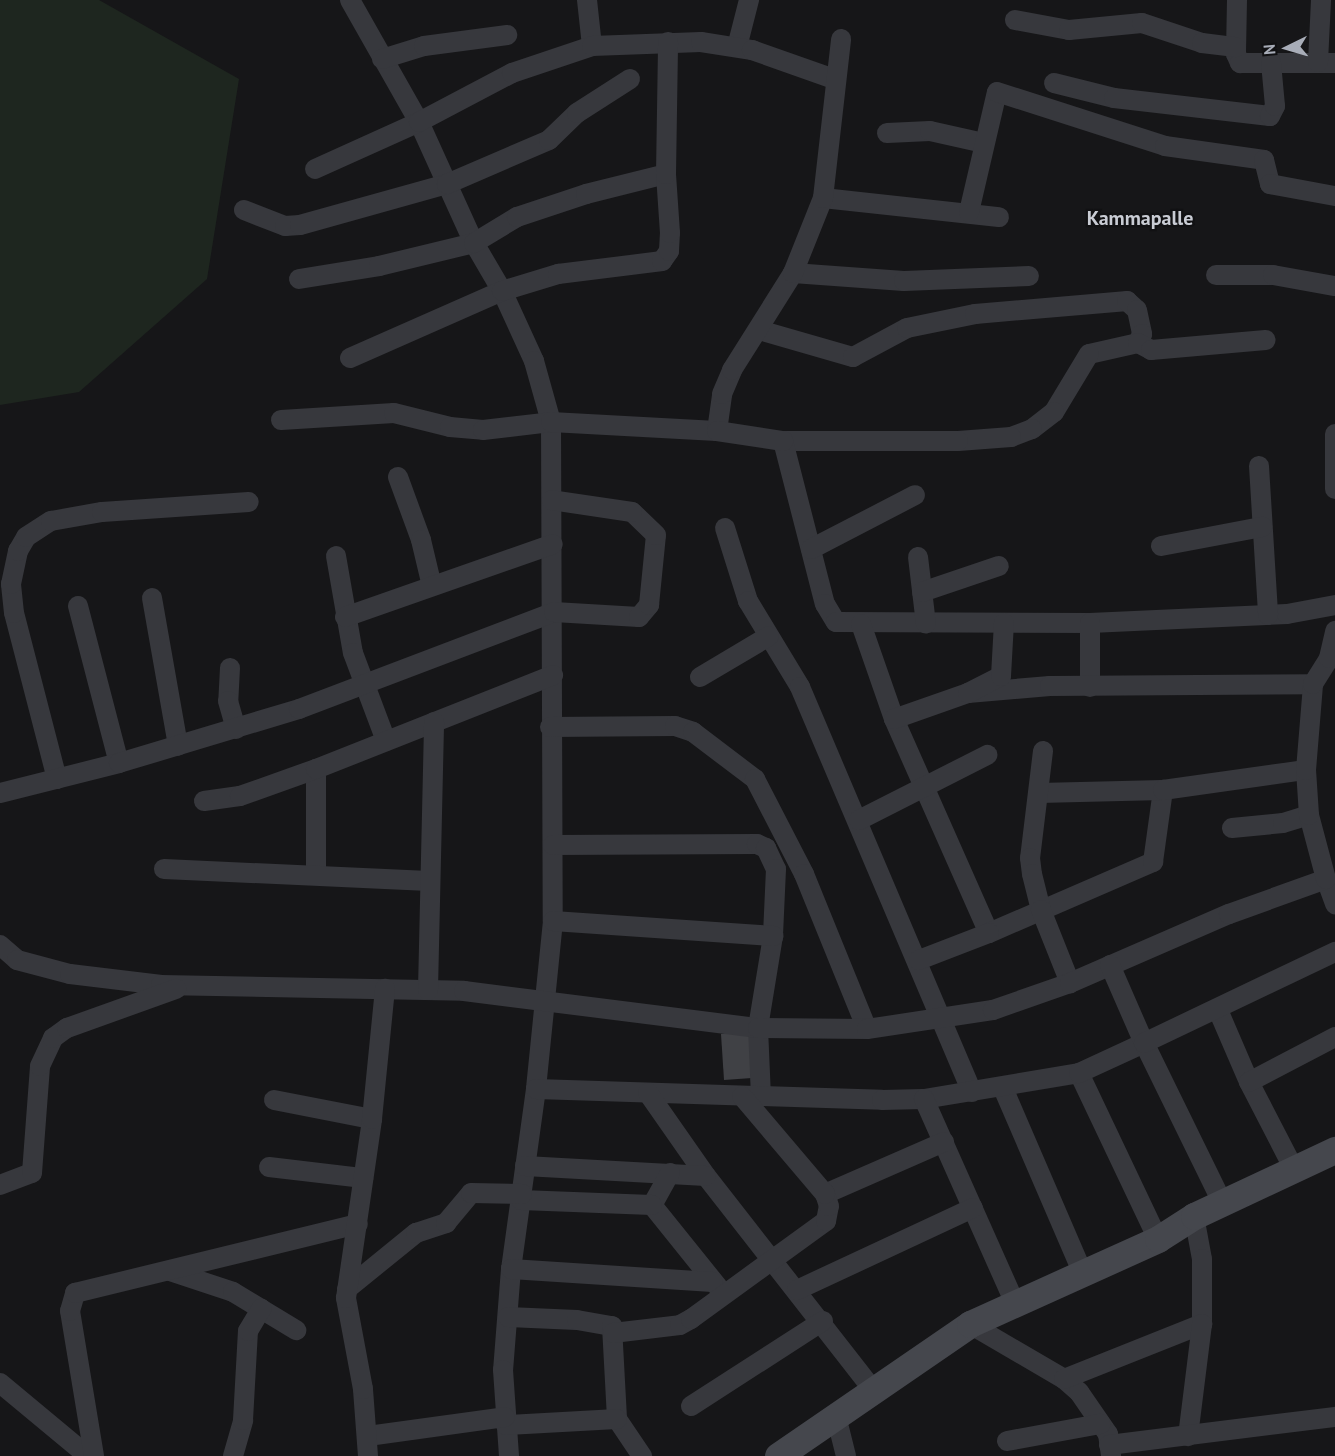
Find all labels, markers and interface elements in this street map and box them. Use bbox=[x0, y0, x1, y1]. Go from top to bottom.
north arrow bbox=[1257, 18, 1317, 78]
text: N bbox=[1259, 43, 1279, 56]
district label: Kammapalle bbox=[1087, 206, 1193, 230]

